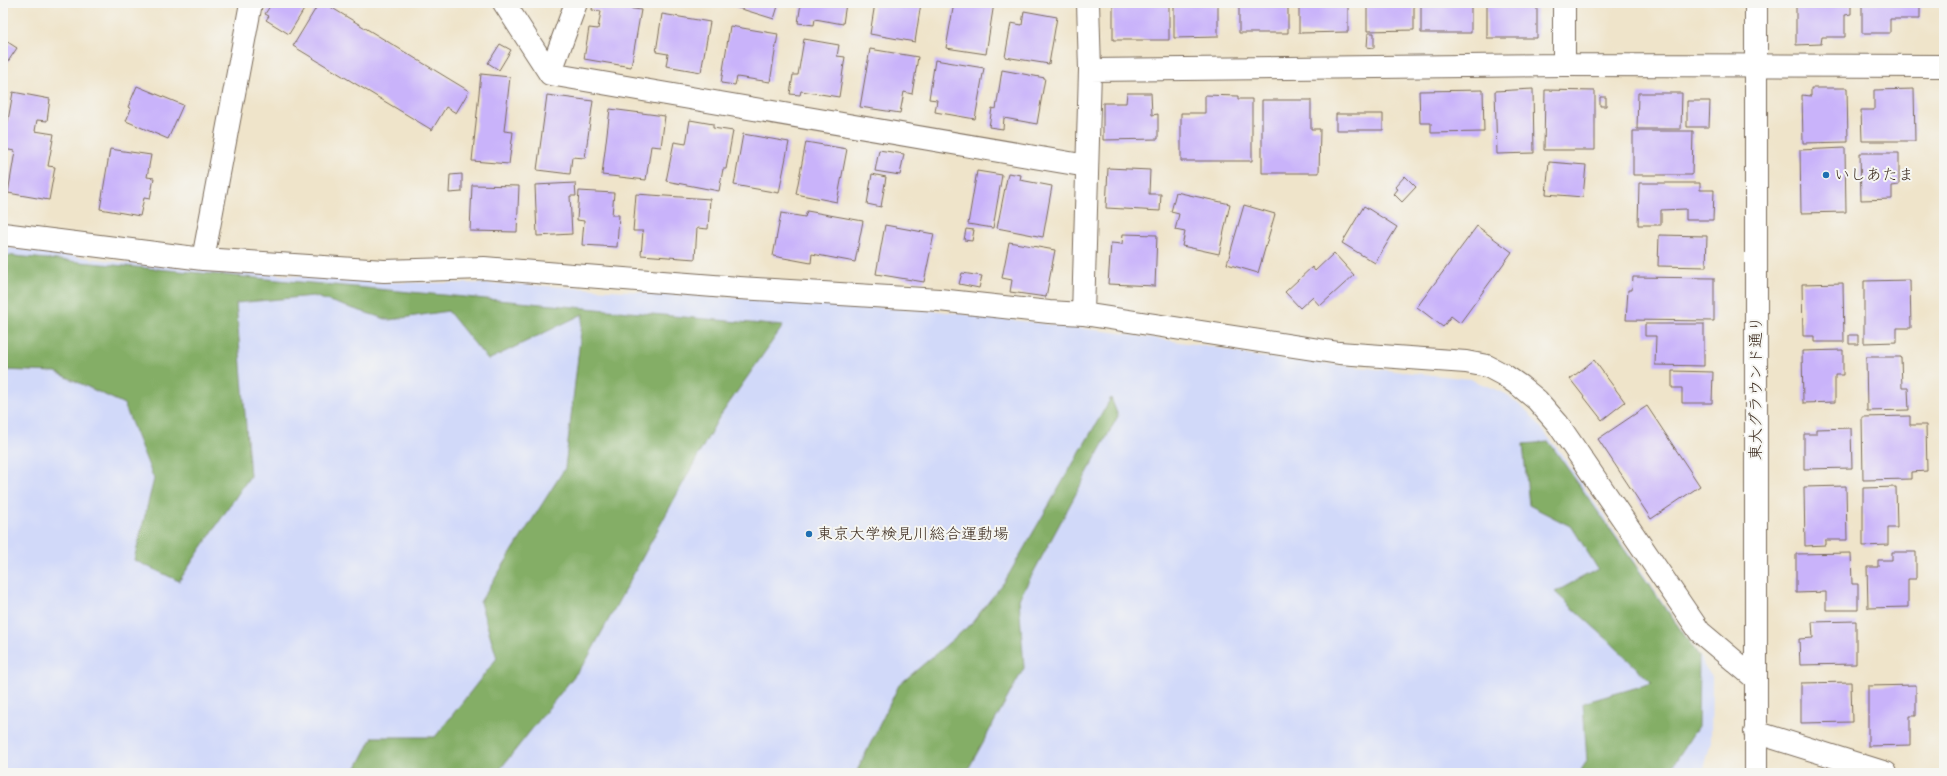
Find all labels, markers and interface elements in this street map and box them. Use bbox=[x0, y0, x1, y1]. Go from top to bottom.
place label: いしあたま bbox=[1834, 165, 1914, 185]
marker: いしあたま bbox=[1821, 170, 1831, 180]
street label: 東大グラウンド通り bbox=[1746, 316, 1766, 460]
place label: 東京大学検見川総合運動場 bbox=[817, 524, 1009, 544]
marker: 東京大学検見川総合運動場 bbox=[804, 529, 814, 539]

